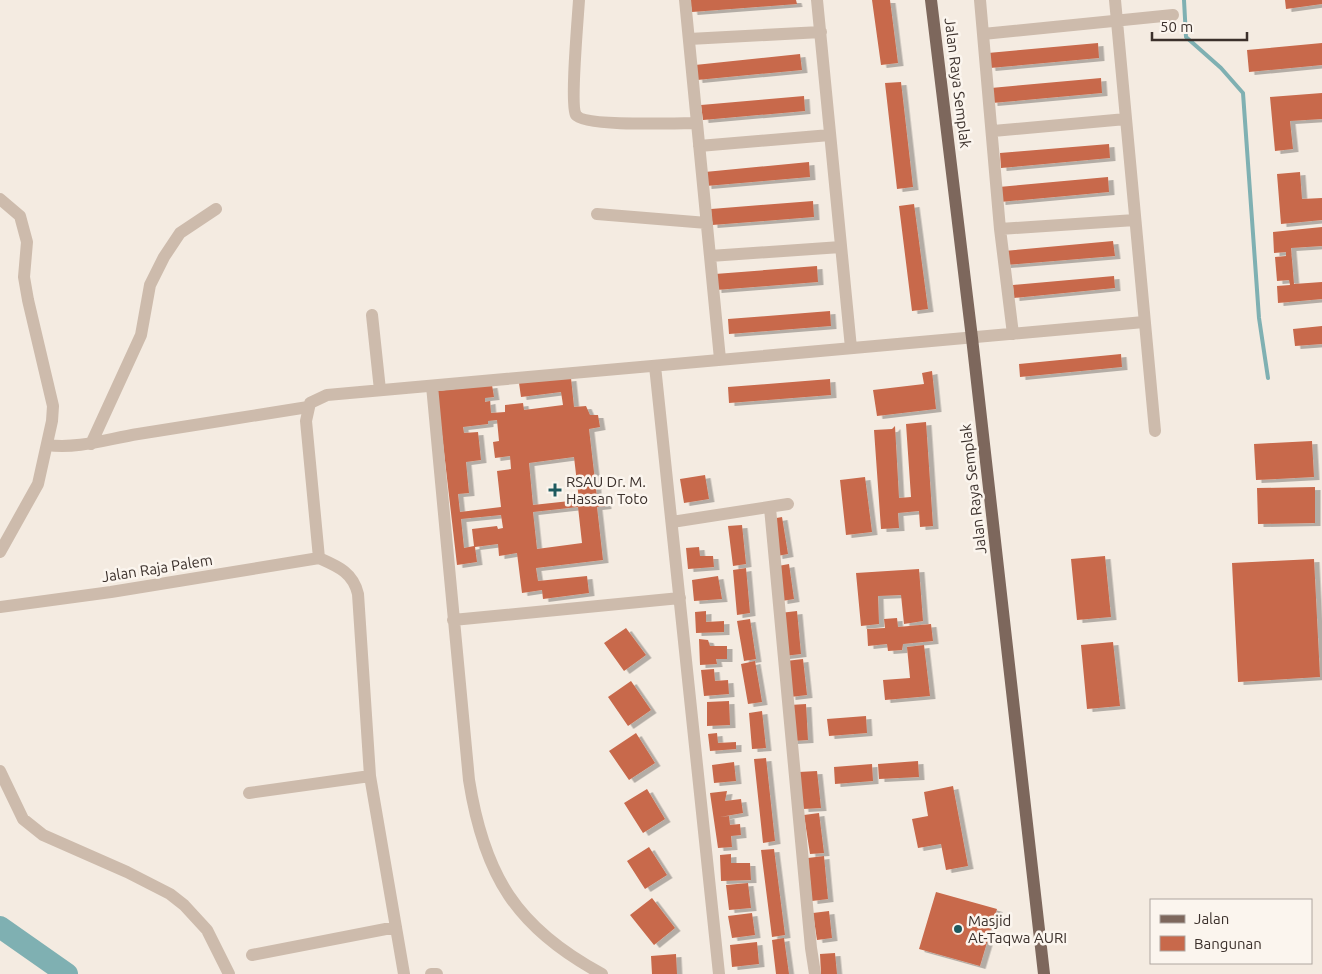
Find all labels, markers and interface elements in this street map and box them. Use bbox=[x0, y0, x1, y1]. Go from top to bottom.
scale bar bbox=[1152, 10, 1247, 42]
street label: Jalan Raya Semplak bbox=[942, 17, 974, 150]
text: 50 m bbox=[1160, 18, 1193, 35]
street label: Jalan Raya Semplak bbox=[957, 422, 989, 555]
place label: RSAU Dr. M. Hassan Toto bbox=[566, 473, 648, 507]
marker: RSAU Dr. M. Hassan Toto bbox=[548, 483, 562, 497]
street label: Jalan Raja Palem bbox=[100, 551, 214, 585]
legend bbox=[1150, 899, 1312, 964]
text: Jalan bbox=[1194, 910, 1229, 927]
place label: Masjid At-Taqwa AURI bbox=[968, 912, 1067, 946]
marker: Masjid At-Taqwa AURI bbox=[952, 923, 964, 935]
text: Bangunan bbox=[1194, 935, 1262, 952]

